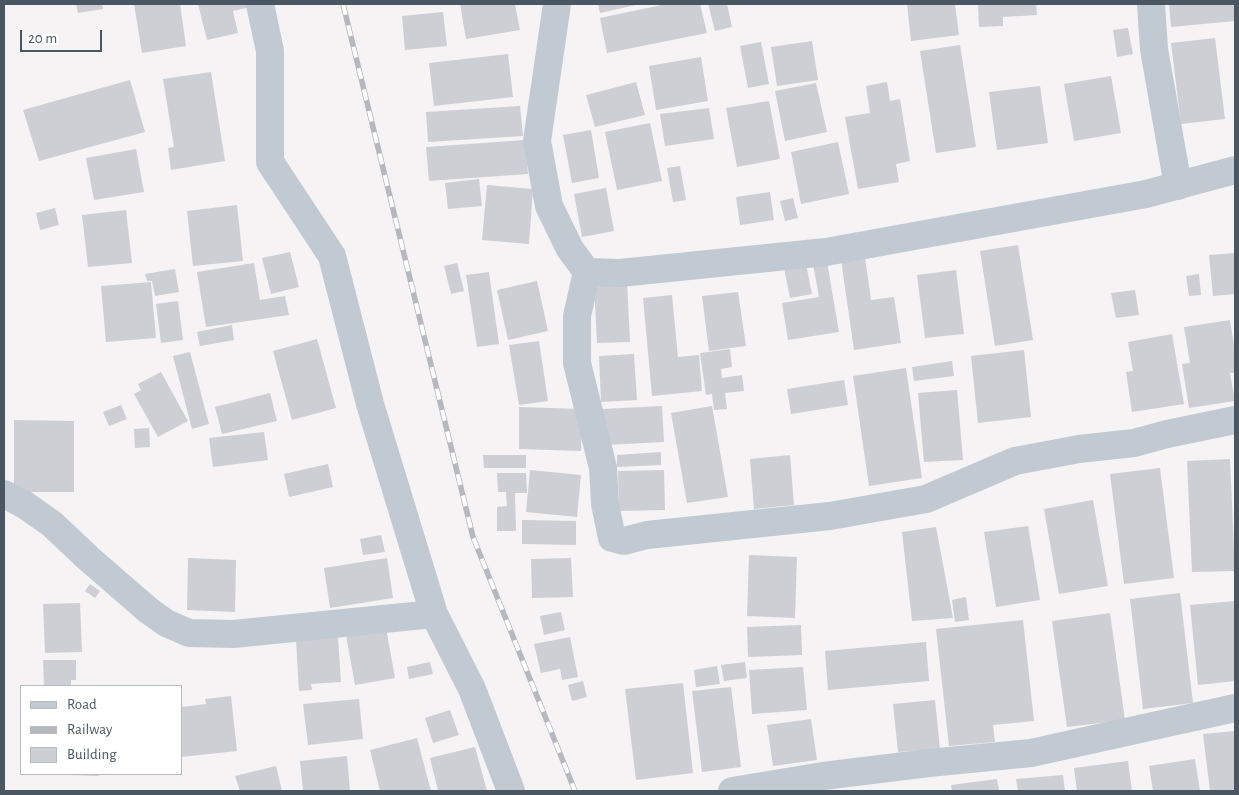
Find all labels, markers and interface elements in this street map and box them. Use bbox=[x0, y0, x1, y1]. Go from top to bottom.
scale bar bbox=[22, 20, 105, 52]
text: 20 m bbox=[28, 31, 57, 46]
legend bbox=[20, 685, 182, 775]
text: Road bbox=[67, 697, 97, 712]
text: Railway bbox=[67, 722, 112, 737]
text: Building bbox=[67, 747, 117, 762]

